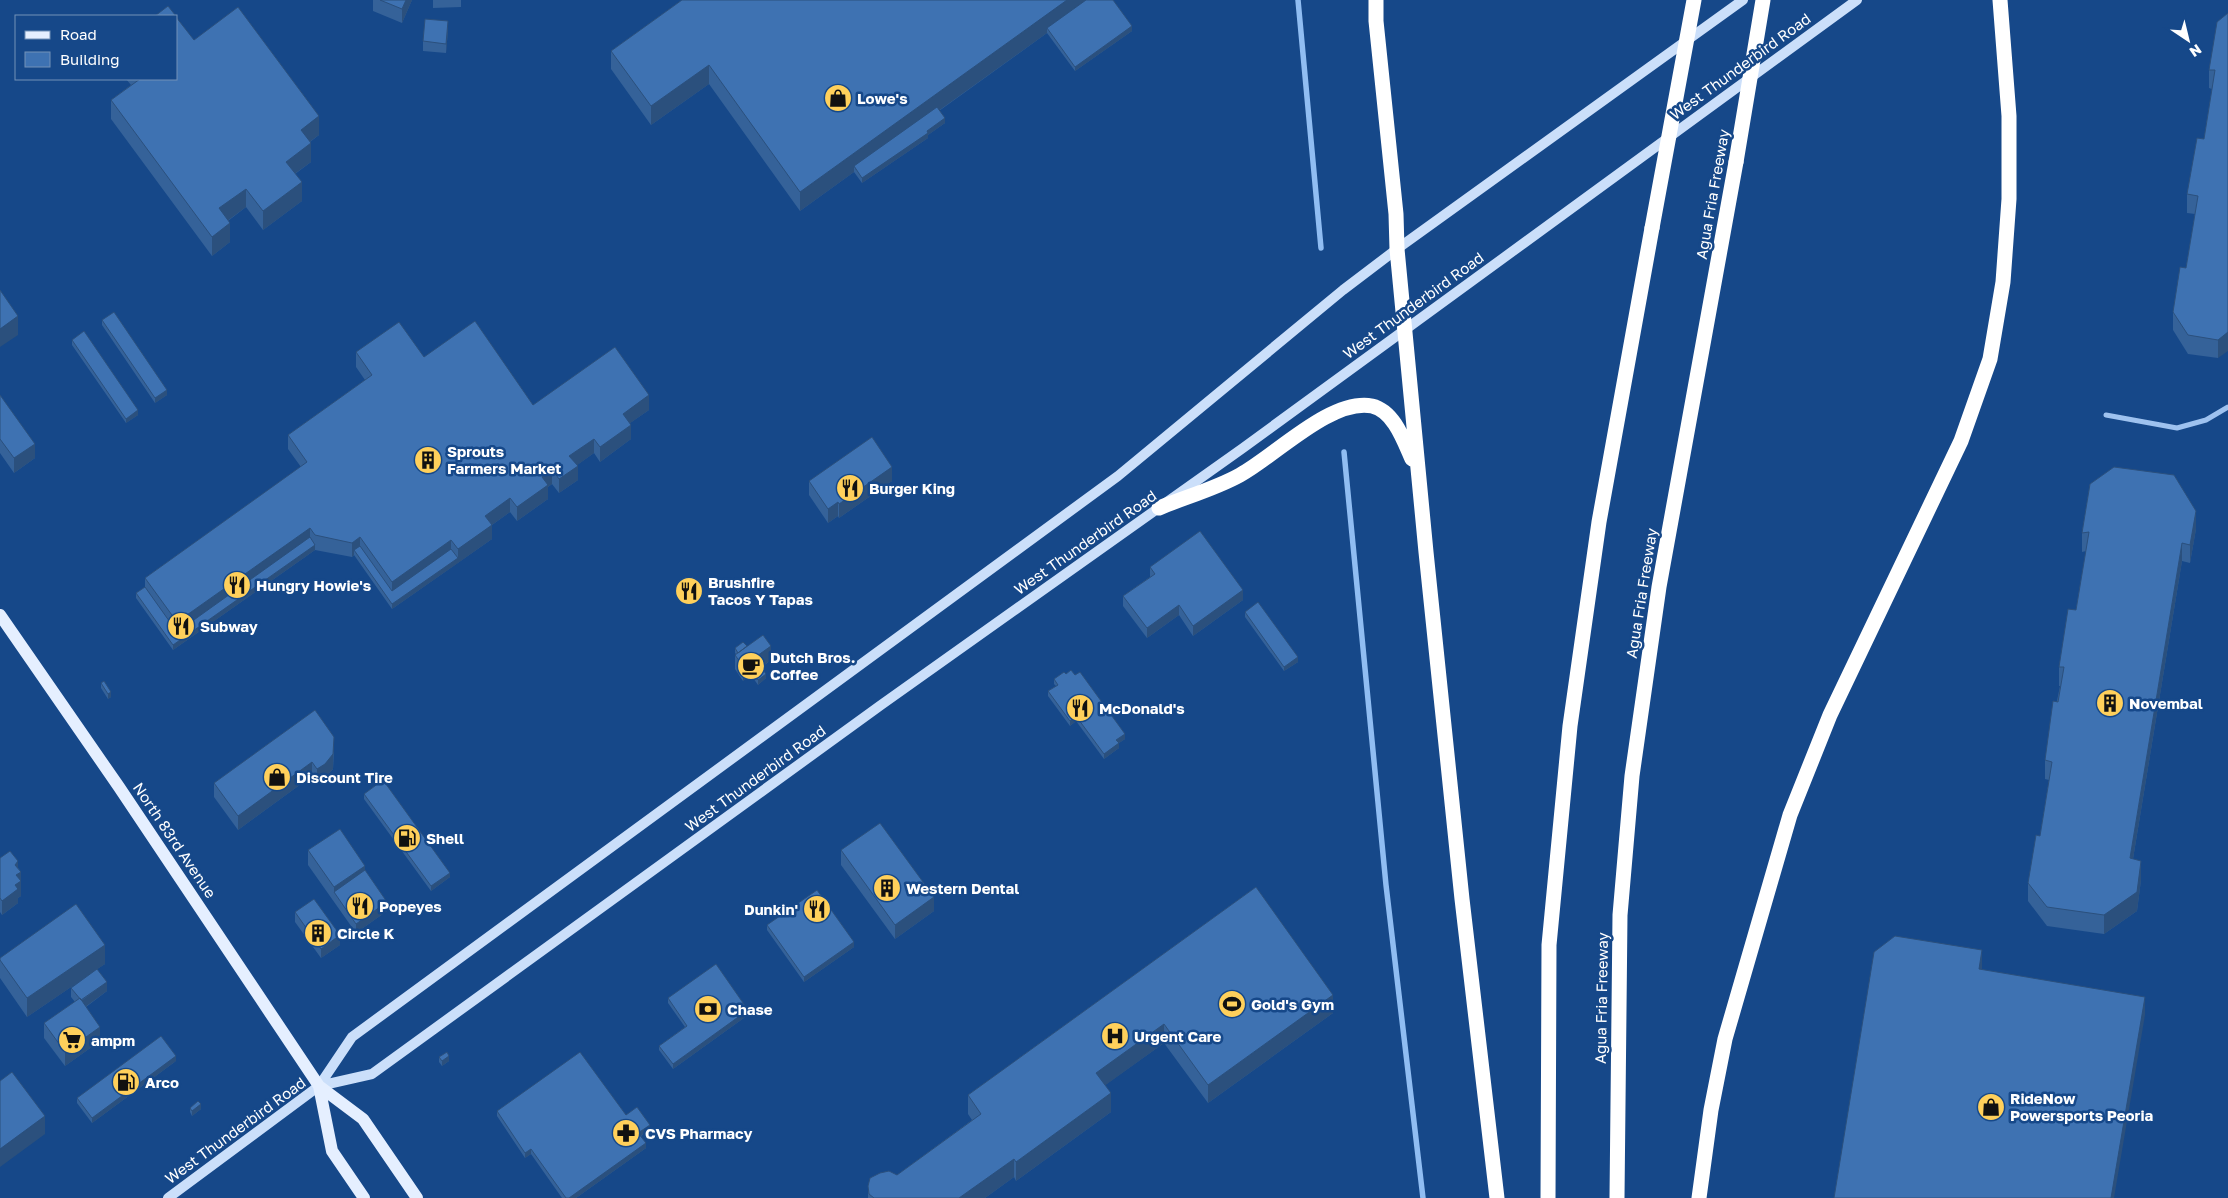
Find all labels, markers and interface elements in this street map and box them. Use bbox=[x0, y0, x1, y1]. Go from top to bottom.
street label: West Thunderbird Road bbox=[1666, 9, 1814, 123]
legend bbox=[15, 15, 178, 80]
north arrow bbox=[2163, 15, 2213, 65]
text: Road bbox=[60, 25, 97, 43]
text: N bbox=[2187, 41, 2205, 61]
text: Building bbox=[60, 50, 120, 68]
shop icon: Lowe's bbox=[823, 83, 853, 113]
place label: Lowe's bbox=[857, 89, 908, 107]
street label: Agua Fria Freeway bbox=[1692, 127, 1732, 260]
street label: West Thunderbird Road bbox=[1339, 248, 1487, 362]
place label: Sprouts Farmers Market bbox=[447, 442, 561, 477]
building icon: Sprouts Farmers Market bbox=[413, 445, 443, 475]
restaurant icon: Burger King bbox=[835, 473, 865, 503]
place label: Burger King bbox=[869, 479, 955, 497]
street label: West Thunderbird Road bbox=[1010, 486, 1160, 598]
street label: Agua Fria Freeway bbox=[1622, 526, 1660, 659]
restaurant icon: Hungry Howie's bbox=[222, 570, 252, 600]
place label: Brushfire Tacos Y Tapas bbox=[708, 573, 813, 608]
place label: Hungry Howie's bbox=[256, 576, 371, 594]
restaurant icon: Brushfire Tacos Y Tapas bbox=[674, 576, 704, 606]
restaurant icon: Subway bbox=[166, 611, 196, 641]
place label: Subway bbox=[200, 617, 258, 635]
place label: Dutch Bros. Coffee bbox=[770, 648, 856, 683]
cafe icon: Dutch Bros. Coffee bbox=[736, 651, 766, 681]
building icon: Novembal bbox=[2095, 688, 2125, 718]
restaurant icon: McDonald's bbox=[1065, 693, 1095, 723]
place label: Novembal bbox=[2129, 694, 2203, 712]
place label: McDonald's bbox=[1099, 699, 1185, 717]
street label: West Thunderbird Road bbox=[681, 721, 829, 835]
shop icon: Discount Tire bbox=[262, 762, 292, 792]
place label: Discount Tire bbox=[296, 768, 393, 786]
street label: North 83rd Avenue bbox=[130, 779, 220, 901]
fuel station icon: Shell bbox=[392, 823, 422, 853]
place label: Shell bbox=[426, 829, 464, 847]
building icon: Western Dental bbox=[872, 873, 902, 903]
place label: Western Dental bbox=[906, 879, 1019, 897]
restaurant icon: Popeyes bbox=[345, 891, 375, 921]
restaurant icon: Dunkin' bbox=[802, 894, 832, 924]
place label: Popeyes bbox=[379, 897, 442, 915]
place label: Dunkin' bbox=[744, 900, 798, 918]
building icon: Circle K bbox=[303, 918, 333, 948]
place label: Circle K bbox=[337, 924, 395, 942]
street label: Agua Fria Freeway bbox=[1591, 931, 1611, 1064]
sports icon: Gold's Gym bbox=[1217, 989, 1247, 1019]
bank icon: Chase bbox=[693, 994, 723, 1024]
place label: Gold's Gym bbox=[1251, 995, 1334, 1013]
place label: Chase bbox=[727, 1000, 773, 1018]
hospital icon: Urgent Care bbox=[1100, 1021, 1130, 1051]
supermarket icon: ampm bbox=[57, 1025, 87, 1055]
place label: Urgent Care bbox=[1134, 1027, 1221, 1045]
place label: ampm bbox=[91, 1031, 135, 1049]
fuel station icon: Arco bbox=[111, 1067, 141, 1097]
place label: Arco bbox=[145, 1073, 179, 1091]
street label: West Thunderbird Road bbox=[161, 1073, 309, 1187]
place label: RideNow Powersports Peoria bbox=[2010, 1089, 2154, 1124]
shop icon: RideNow Powersports Peoria bbox=[1976, 1092, 2006, 1122]
pharmacy icon: CVS Pharmacy bbox=[611, 1118, 641, 1148]
place label: CVS Pharmacy bbox=[645, 1124, 752, 1142]

